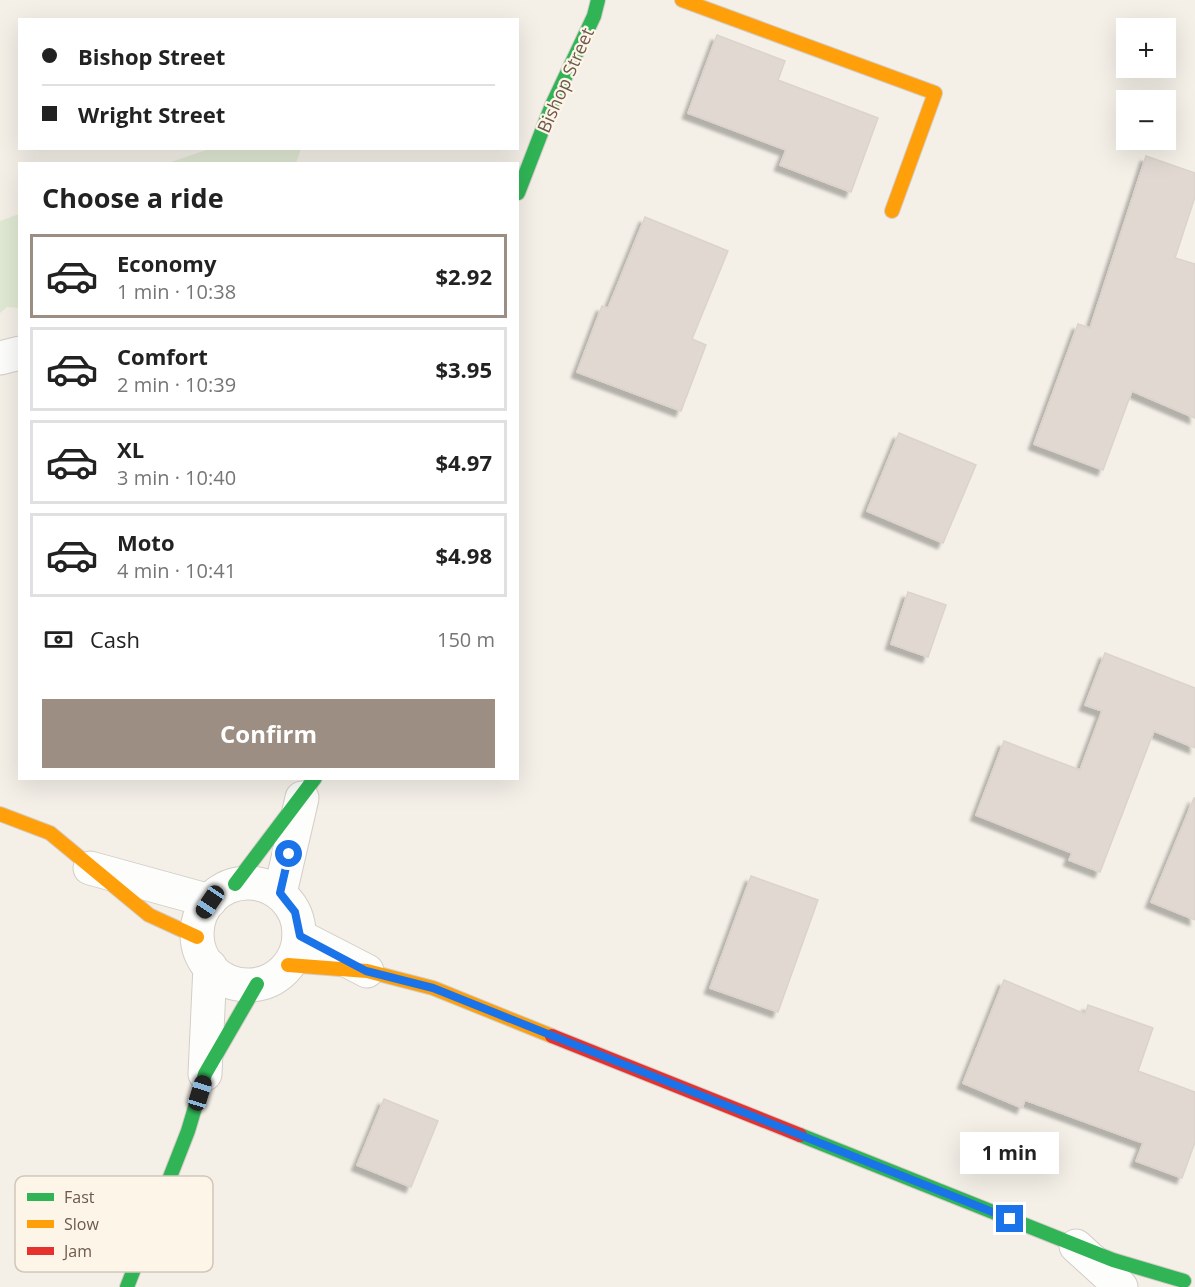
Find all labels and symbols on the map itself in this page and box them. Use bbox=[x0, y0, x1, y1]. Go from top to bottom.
street label: Bishop Street bbox=[531, 24, 599, 136]
route start bbox=[275, 840, 302, 867]
car bbox=[192, 882, 228, 922]
car bbox=[186, 1073, 214, 1113]
callout: 1 min bbox=[960, 1132, 1060, 1174]
legend bbox=[15, 1176, 213, 1272]
text: Fast bbox=[64, 1186, 95, 1208]
route end bbox=[996, 1205, 1023, 1232]
text: Slow bbox=[64, 1213, 99, 1235]
text: Jam bbox=[62, 1240, 92, 1262]

